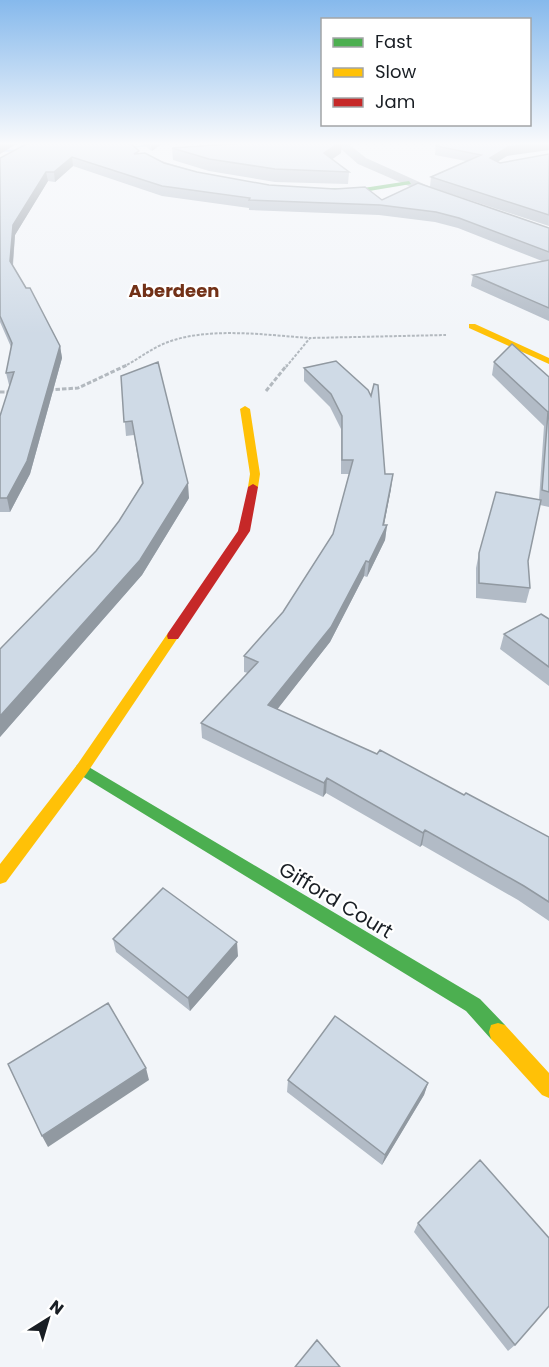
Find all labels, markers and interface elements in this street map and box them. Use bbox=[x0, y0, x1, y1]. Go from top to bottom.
legend bbox=[321, 18, 531, 126]
text: Fast bbox=[375, 29, 412, 54]
text: Slow bbox=[375, 59, 417, 84]
text: Jam bbox=[375, 89, 415, 114]
district label: Aberdeen bbox=[129, 278, 219, 303]
street label: Gifford Court bbox=[274, 855, 398, 945]
north arrow bbox=[18, 1289, 78, 1349]
text: N bbox=[45, 1295, 68, 1320]

